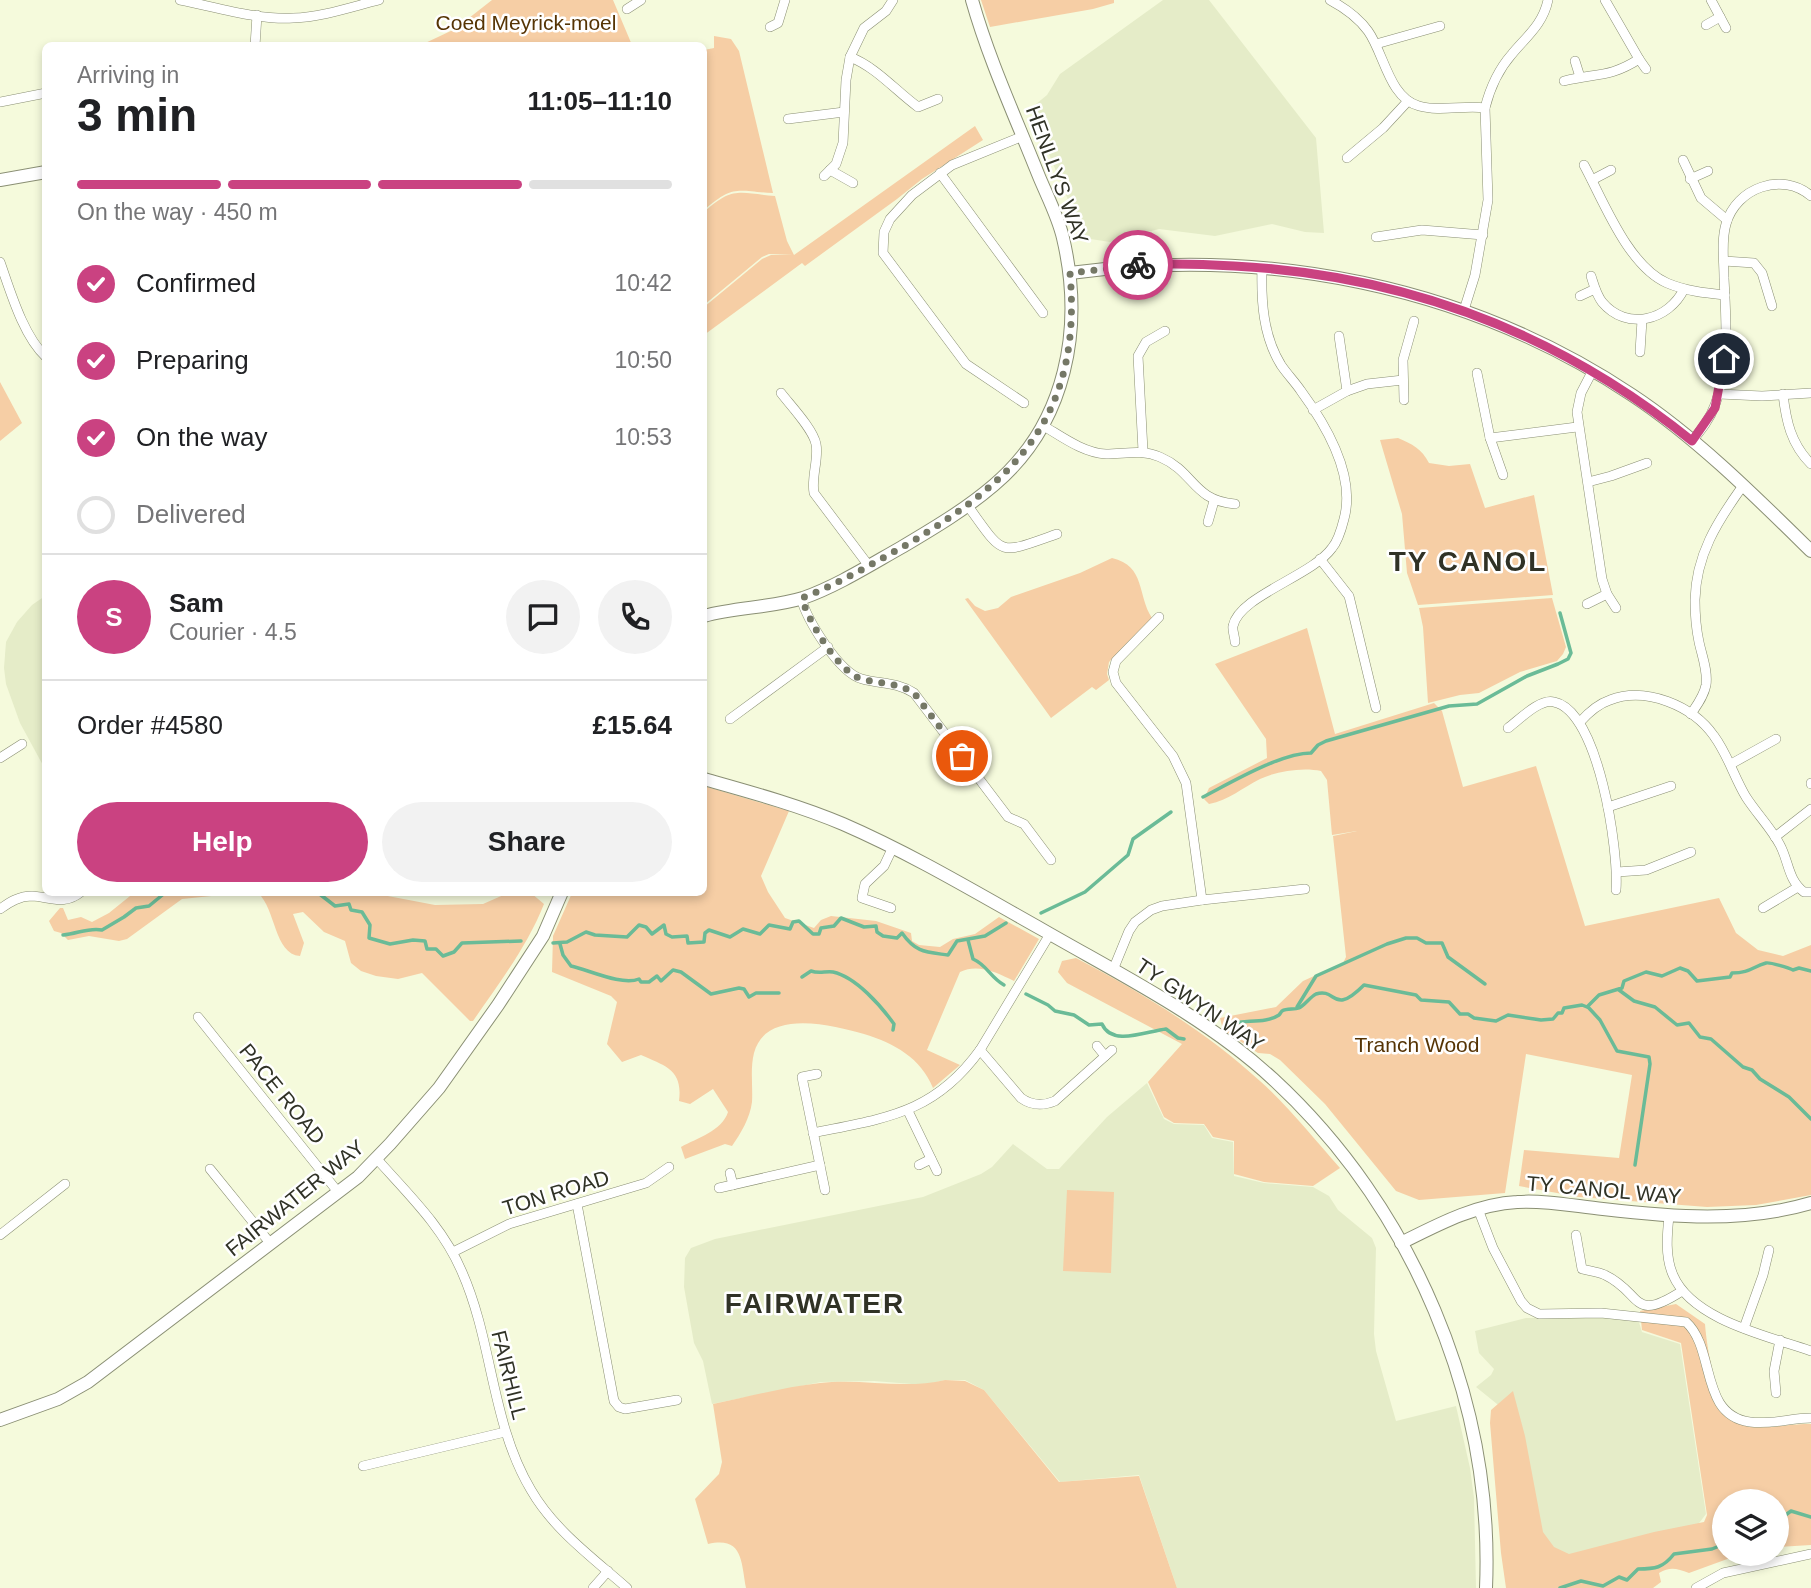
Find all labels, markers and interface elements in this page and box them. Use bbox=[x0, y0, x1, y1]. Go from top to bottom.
park label: Coed Meyrick-moel bbox=[436, 11, 616, 34]
text: Arriving in bbox=[77, 62, 179, 88]
text: 11:05–11:10 bbox=[527, 86, 672, 116]
text: 3 min bbox=[77, 89, 197, 141]
street label: HENLLYS WAY bbox=[1022, 103, 1093, 247]
text: On the way · 450 m bbox=[77, 199, 278, 225]
courier bbox=[1103, 230, 1173, 300]
icon: bike bbox=[1119, 246, 1157, 284]
icon: check bbox=[77, 265, 115, 303]
text: Confirmed bbox=[136, 268, 256, 298]
text: 10:42 bbox=[614, 270, 672, 296]
pin bbox=[1694, 329, 1754, 389]
icon: home bbox=[1705, 340, 1743, 378]
icon: check bbox=[77, 342, 115, 380]
text: Preparing bbox=[136, 345, 249, 375]
text: 10:50 bbox=[614, 347, 672, 373]
icon: check bbox=[77, 419, 115, 457]
text: On the way bbox=[136, 422, 268, 452]
text: 10:53 bbox=[614, 424, 672, 450]
text: Delivered bbox=[136, 499, 246, 529]
district label: TY CANOL bbox=[1389, 546, 1547, 577]
button: chat bbox=[506, 580, 580, 654]
button: phone bbox=[598, 580, 672, 654]
text: Sam bbox=[169, 588, 224, 618]
text: S bbox=[105, 602, 123, 632]
text: Courier · 4.5 bbox=[169, 619, 297, 645]
text: Order #4580 bbox=[77, 710, 223, 740]
text: £15.64 bbox=[592, 710, 672, 740]
pin bbox=[932, 726, 992, 786]
icon: bag bbox=[943, 737, 981, 775]
button: Help bbox=[77, 802, 368, 882]
button: Share bbox=[382, 802, 672, 882]
street label: TY GWYN WAY bbox=[1132, 953, 1268, 1056]
park label: Tranch Wood bbox=[1355, 1033, 1479, 1056]
street label: PACE ROAD bbox=[235, 1039, 330, 1148]
street label: FAIRWATER WAY bbox=[221, 1135, 368, 1260]
street label: TON ROAD bbox=[500, 1165, 612, 1220]
street label: TY CANOL WAY bbox=[1526, 1171, 1682, 1208]
district label: FAIRWATER bbox=[725, 1288, 905, 1319]
street label: FAIRHILL bbox=[487, 1328, 532, 1422]
map controls bbox=[1712, 1489, 1789, 1566]
button: layers bbox=[1712, 1489, 1789, 1566]

